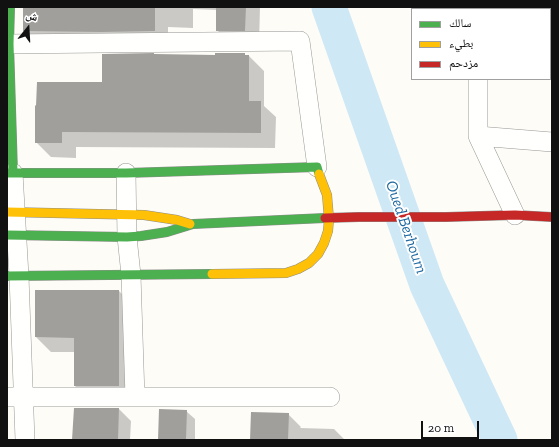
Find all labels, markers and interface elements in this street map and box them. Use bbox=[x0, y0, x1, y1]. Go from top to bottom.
north arrow bbox=[8, 8, 48, 48]
text: ش bbox=[24, 8, 39, 24]
legend bbox=[411, 8, 551, 80]
text: سالك bbox=[449, 16, 471, 30]
text: بطيء bbox=[449, 36, 473, 50]
text: مزدحم bbox=[449, 56, 478, 70]
water label: Oued Berhoum bbox=[381, 178, 431, 276]
scale bar bbox=[423, 413, 481, 439]
text: 20 m bbox=[428, 421, 454, 435]

